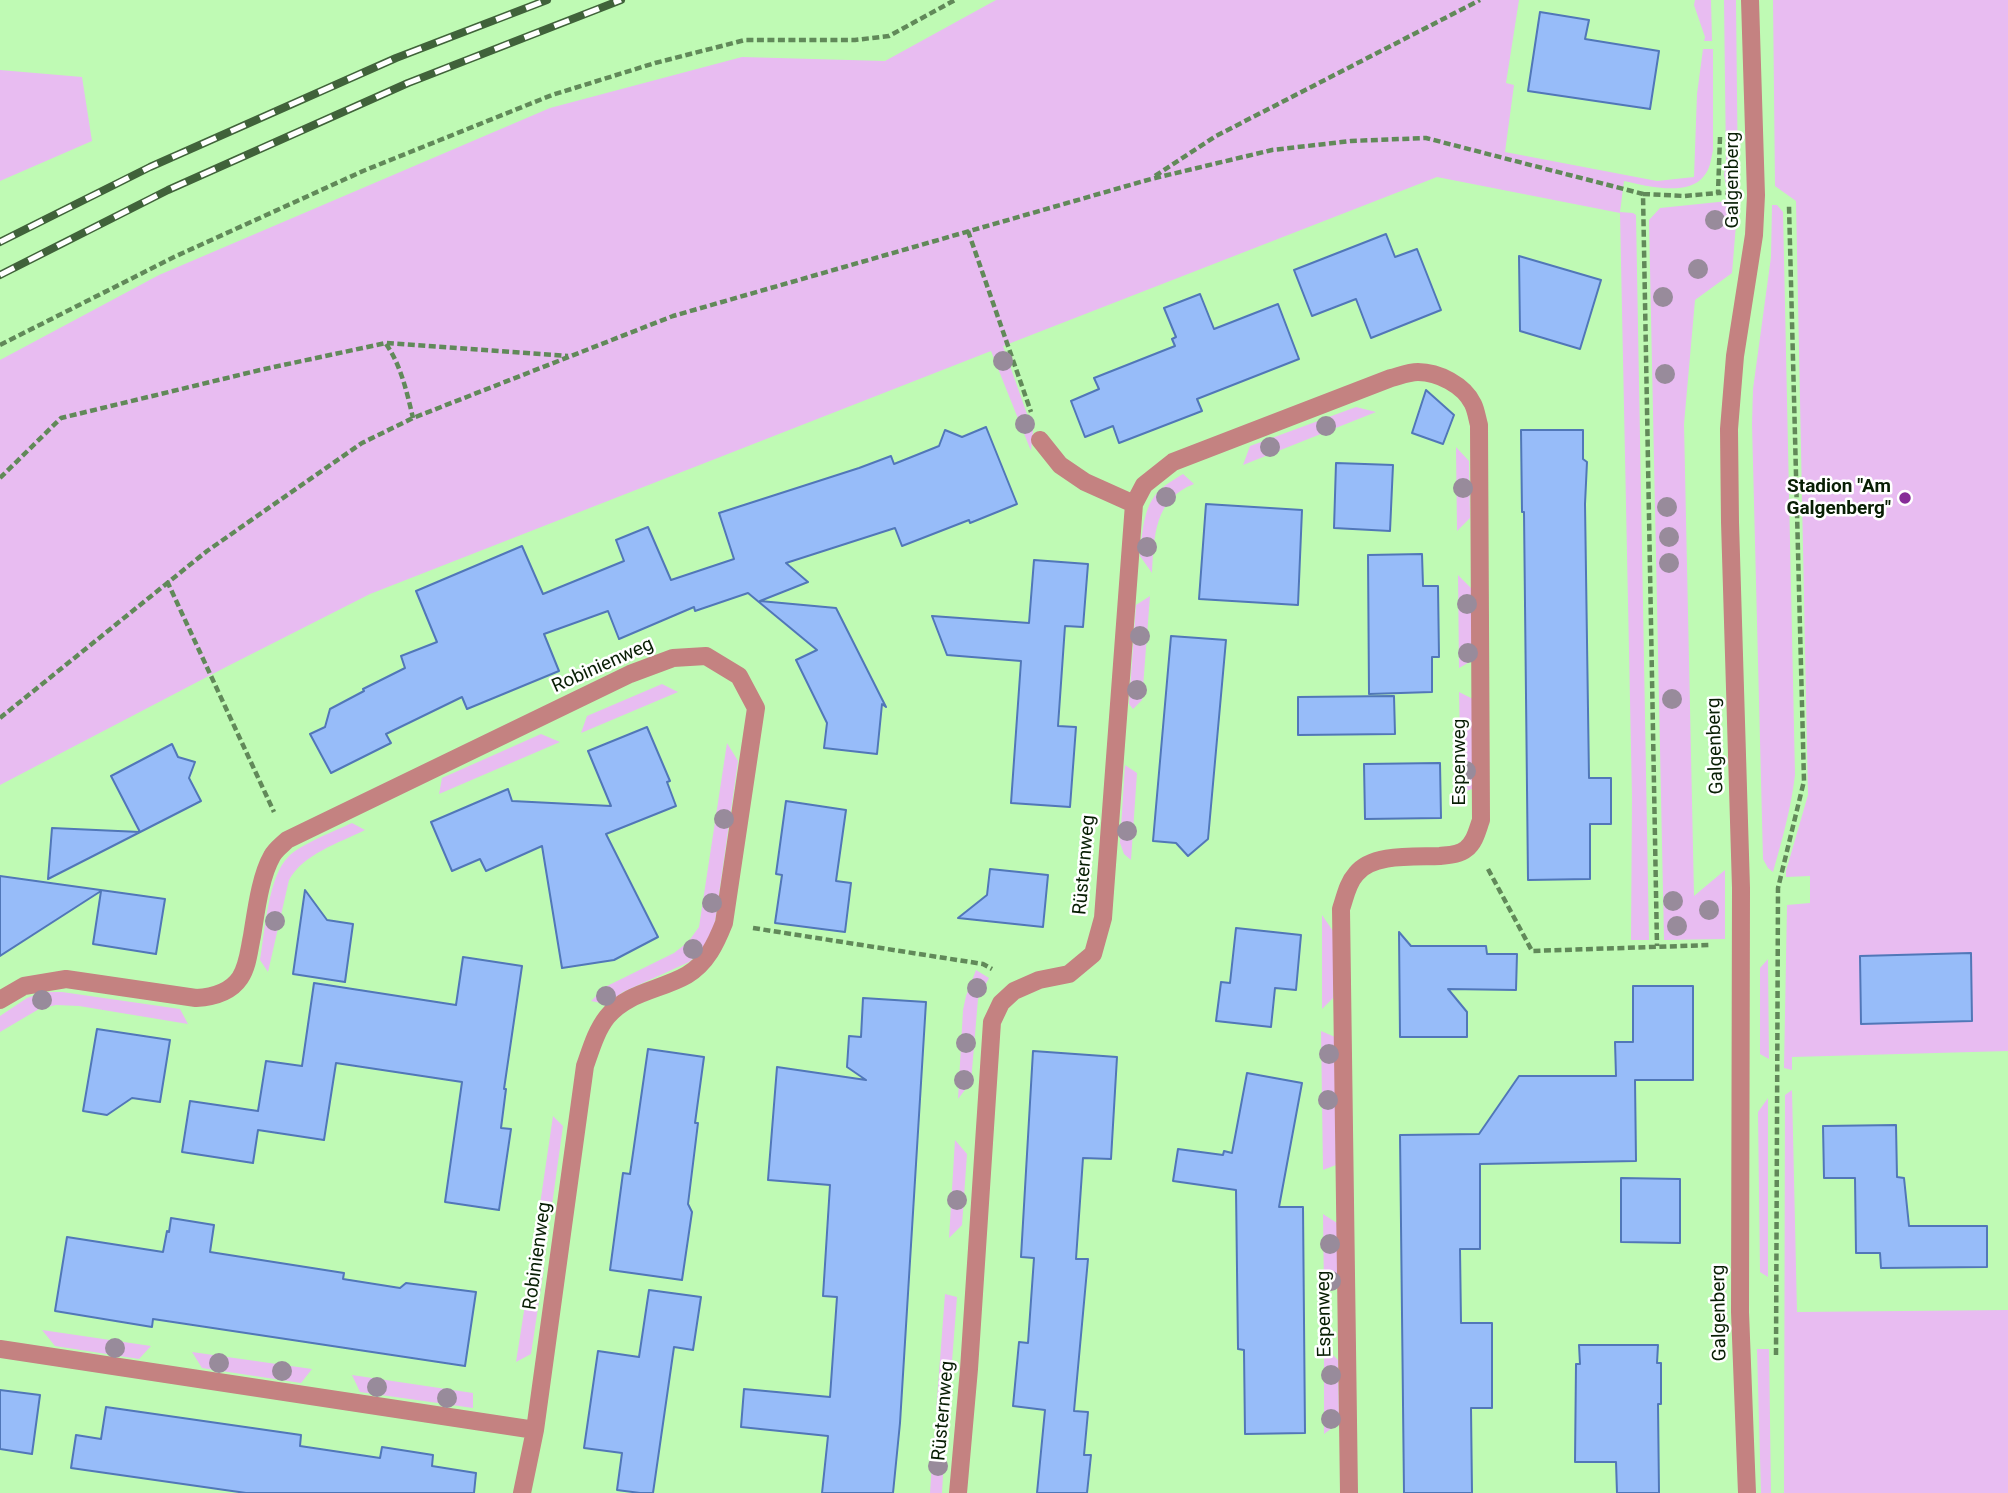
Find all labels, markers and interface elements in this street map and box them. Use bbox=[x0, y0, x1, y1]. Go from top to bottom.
street label: Galgenberg bbox=[1722, 132, 1744, 228]
place label: Stadion "Am Galgenberg" bbox=[1786, 476, 1891, 520]
marker: Stadion "Am Galgenberg" bbox=[1897, 490, 1913, 506]
street label: Robinienweg bbox=[549, 634, 657, 698]
street label: Galgenberg bbox=[1703, 697, 1729, 795]
street label: Espenweg bbox=[1449, 719, 1471, 805]
street label: Rüsternweg bbox=[1069, 814, 1101, 916]
street label: Robinienweg bbox=[519, 1201, 557, 1311]
street label: Galgenberg bbox=[1708, 1264, 1732, 1362]
street label: Espenweg bbox=[1313, 1270, 1337, 1358]
street label: Rüsternweg bbox=[928, 1360, 960, 1462]

